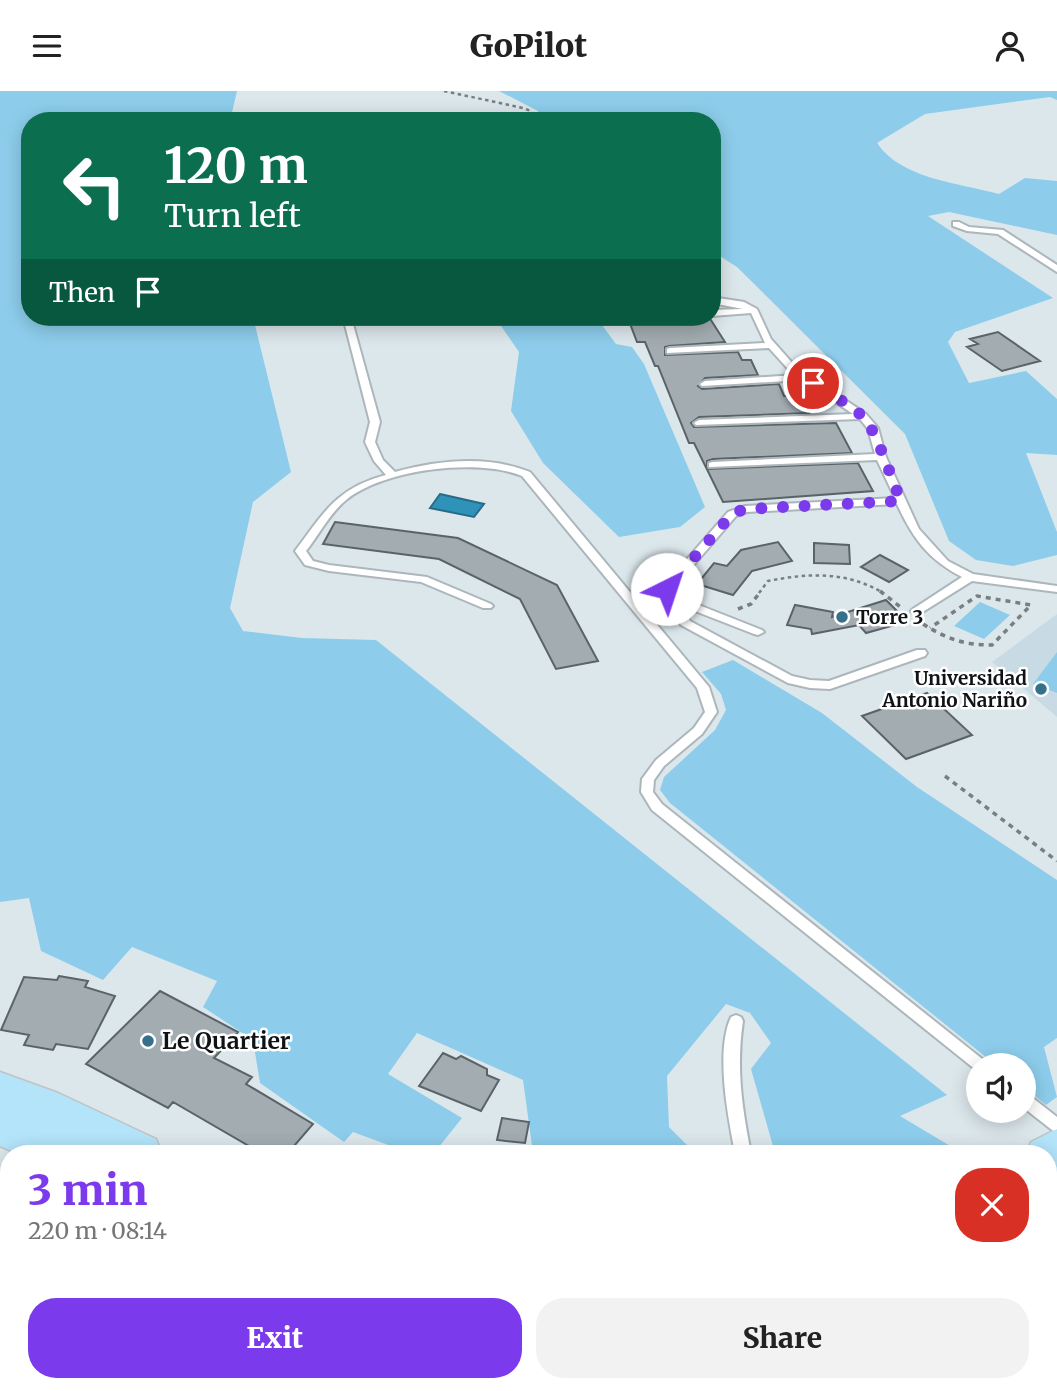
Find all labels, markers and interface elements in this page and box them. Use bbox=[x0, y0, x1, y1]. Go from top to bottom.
text: GoPilot bbox=[470, 26, 587, 66]
icon: menu bbox=[28, 27, 66, 65]
icon: person bbox=[991, 27, 1029, 65]
text: 120 m bbox=[164, 135, 308, 196]
icon: left bbox=[49, 140, 140, 231]
text: Turn left bbox=[164, 196, 301, 236]
icon: arrive bbox=[129, 273, 167, 311]
text: Then bbox=[49, 276, 115, 309]
pin bbox=[783, 353, 843, 413]
icon: arrive bbox=[794, 364, 832, 402]
position arrow bbox=[630, 552, 704, 626]
place label: Torre 3 bbox=[856, 605, 923, 629]
marker: Torre 3 bbox=[834, 609, 850, 625]
place label: Universidad Antonio Nariño bbox=[881, 666, 1027, 712]
marker: Universidad Antonio Nariño bbox=[1033, 681, 1049, 697]
place label: Le Quartier bbox=[162, 1026, 291, 1055]
marker: Le Quartier bbox=[140, 1033, 156, 1049]
map controls bbox=[966, 1053, 1036, 1123]
button: sound bbox=[966, 1053, 1036, 1123]
text: 3 min bbox=[28, 1164, 148, 1216]
button: close bbox=[955, 1168, 1029, 1242]
text: 220 m · 08:14 bbox=[28, 1216, 167, 1245]
button: Exit bbox=[28, 1298, 522, 1378]
button: Share bbox=[536, 1298, 1029, 1378]

